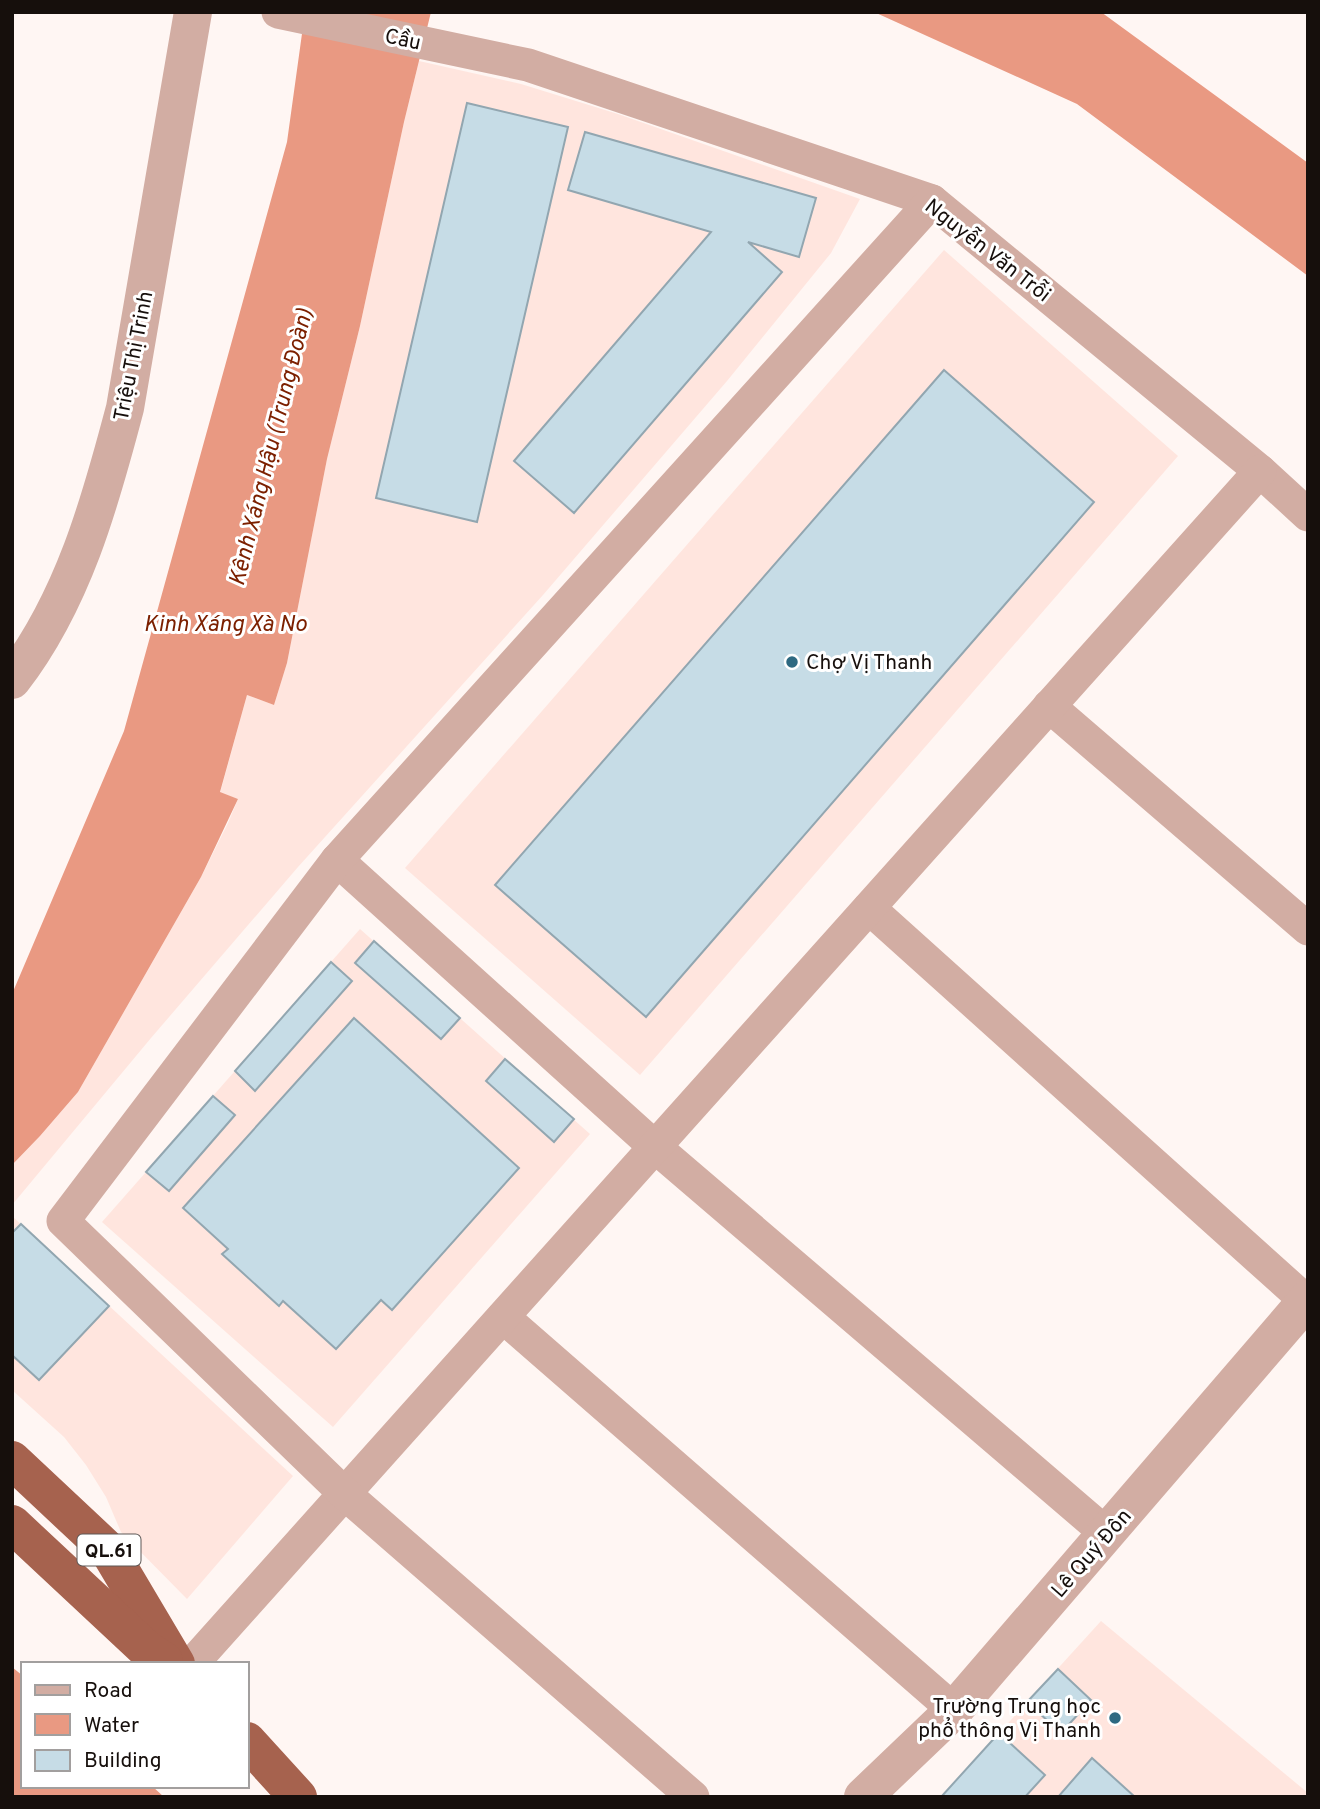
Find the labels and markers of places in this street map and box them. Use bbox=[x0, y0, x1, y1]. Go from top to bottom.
place label: Chợ Vị Thanh bbox=[806, 650, 932, 677]
marker: Chợ Vị Thanh bbox=[784, 654, 800, 670]
place label: Trường Trung học phổ thông Vị Thanh bbox=[918, 1694, 1101, 1745]
marker: Trường Trung học phổ thông Vị Thanh bbox=[1107, 1710, 1123, 1726]

